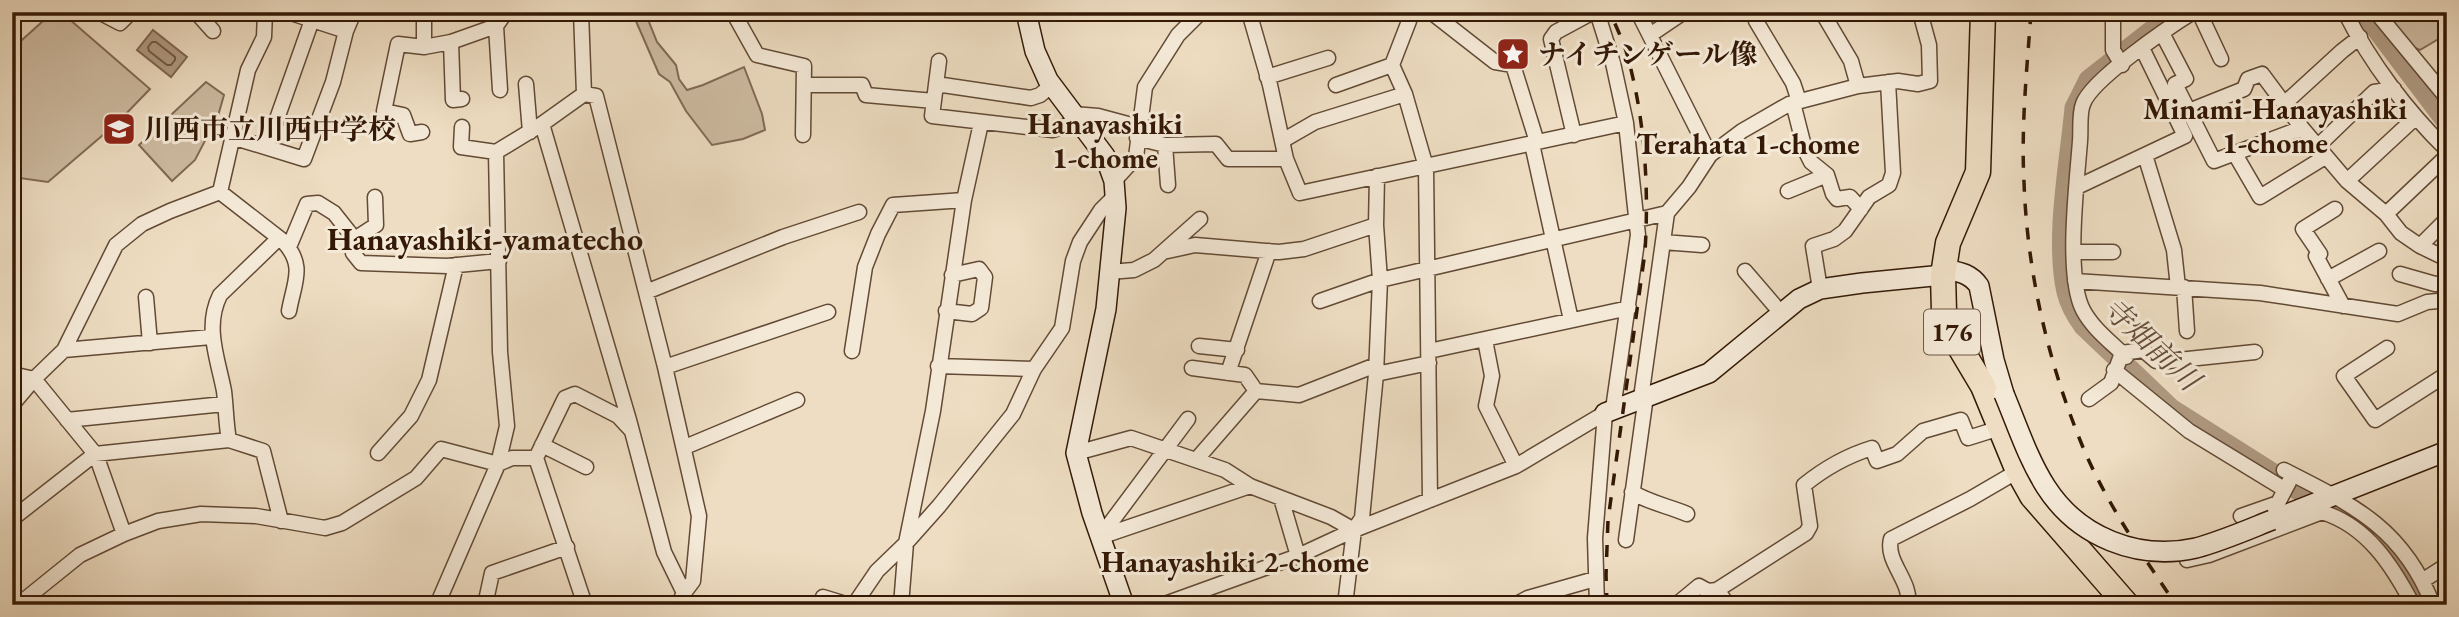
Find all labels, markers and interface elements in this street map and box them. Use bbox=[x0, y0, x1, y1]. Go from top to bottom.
place icon: ナイチンゲール像 bbox=[1494, 35, 1532, 73]
place label: ナイチンゲール像 bbox=[1538, 36, 1758, 72]
district label: Minami-Hanayashiki 1-chome bbox=[2143, 89, 2407, 162]
district label: Hanayashiki 1-chome bbox=[1027, 104, 1183, 177]
school or university icon: 川西市立川西中学校 bbox=[100, 110, 138, 148]
place label: 川西市立川西中学校 bbox=[144, 111, 396, 147]
district label: Terahata 1-chome bbox=[1636, 124, 1860, 163]
district label: Hanayashiki-yamatecho bbox=[327, 218, 643, 260]
water label: 寺畑前川 bbox=[2094, 288, 2211, 401]
road number: 176 bbox=[1924, 310, 1980, 354]
district label: Hanayashiki 2-chome bbox=[1101, 542, 1369, 581]

